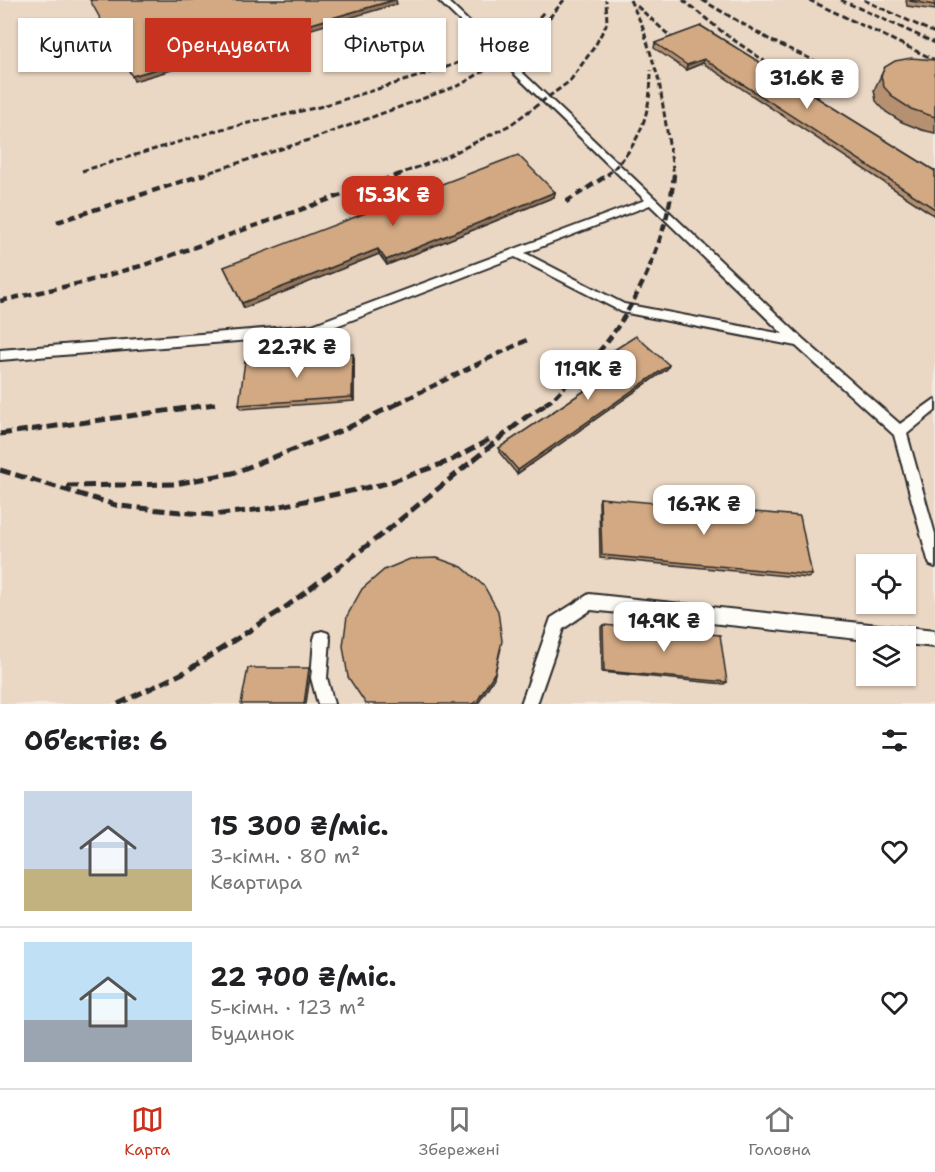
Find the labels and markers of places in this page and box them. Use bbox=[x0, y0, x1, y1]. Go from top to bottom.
pin: 31.6K ₴ bbox=[752, 59, 862, 110]
pin: 15.3K ₴ bbox=[338, 176, 448, 227]
pin: 22.7K ₴ bbox=[242, 328, 352, 379]
pin: 11.9K ₴ bbox=[533, 350, 643, 401]
pin: 16.7K ₴ bbox=[649, 485, 759, 536]
pin: 14.9K ₴ bbox=[609, 602, 719, 653]

